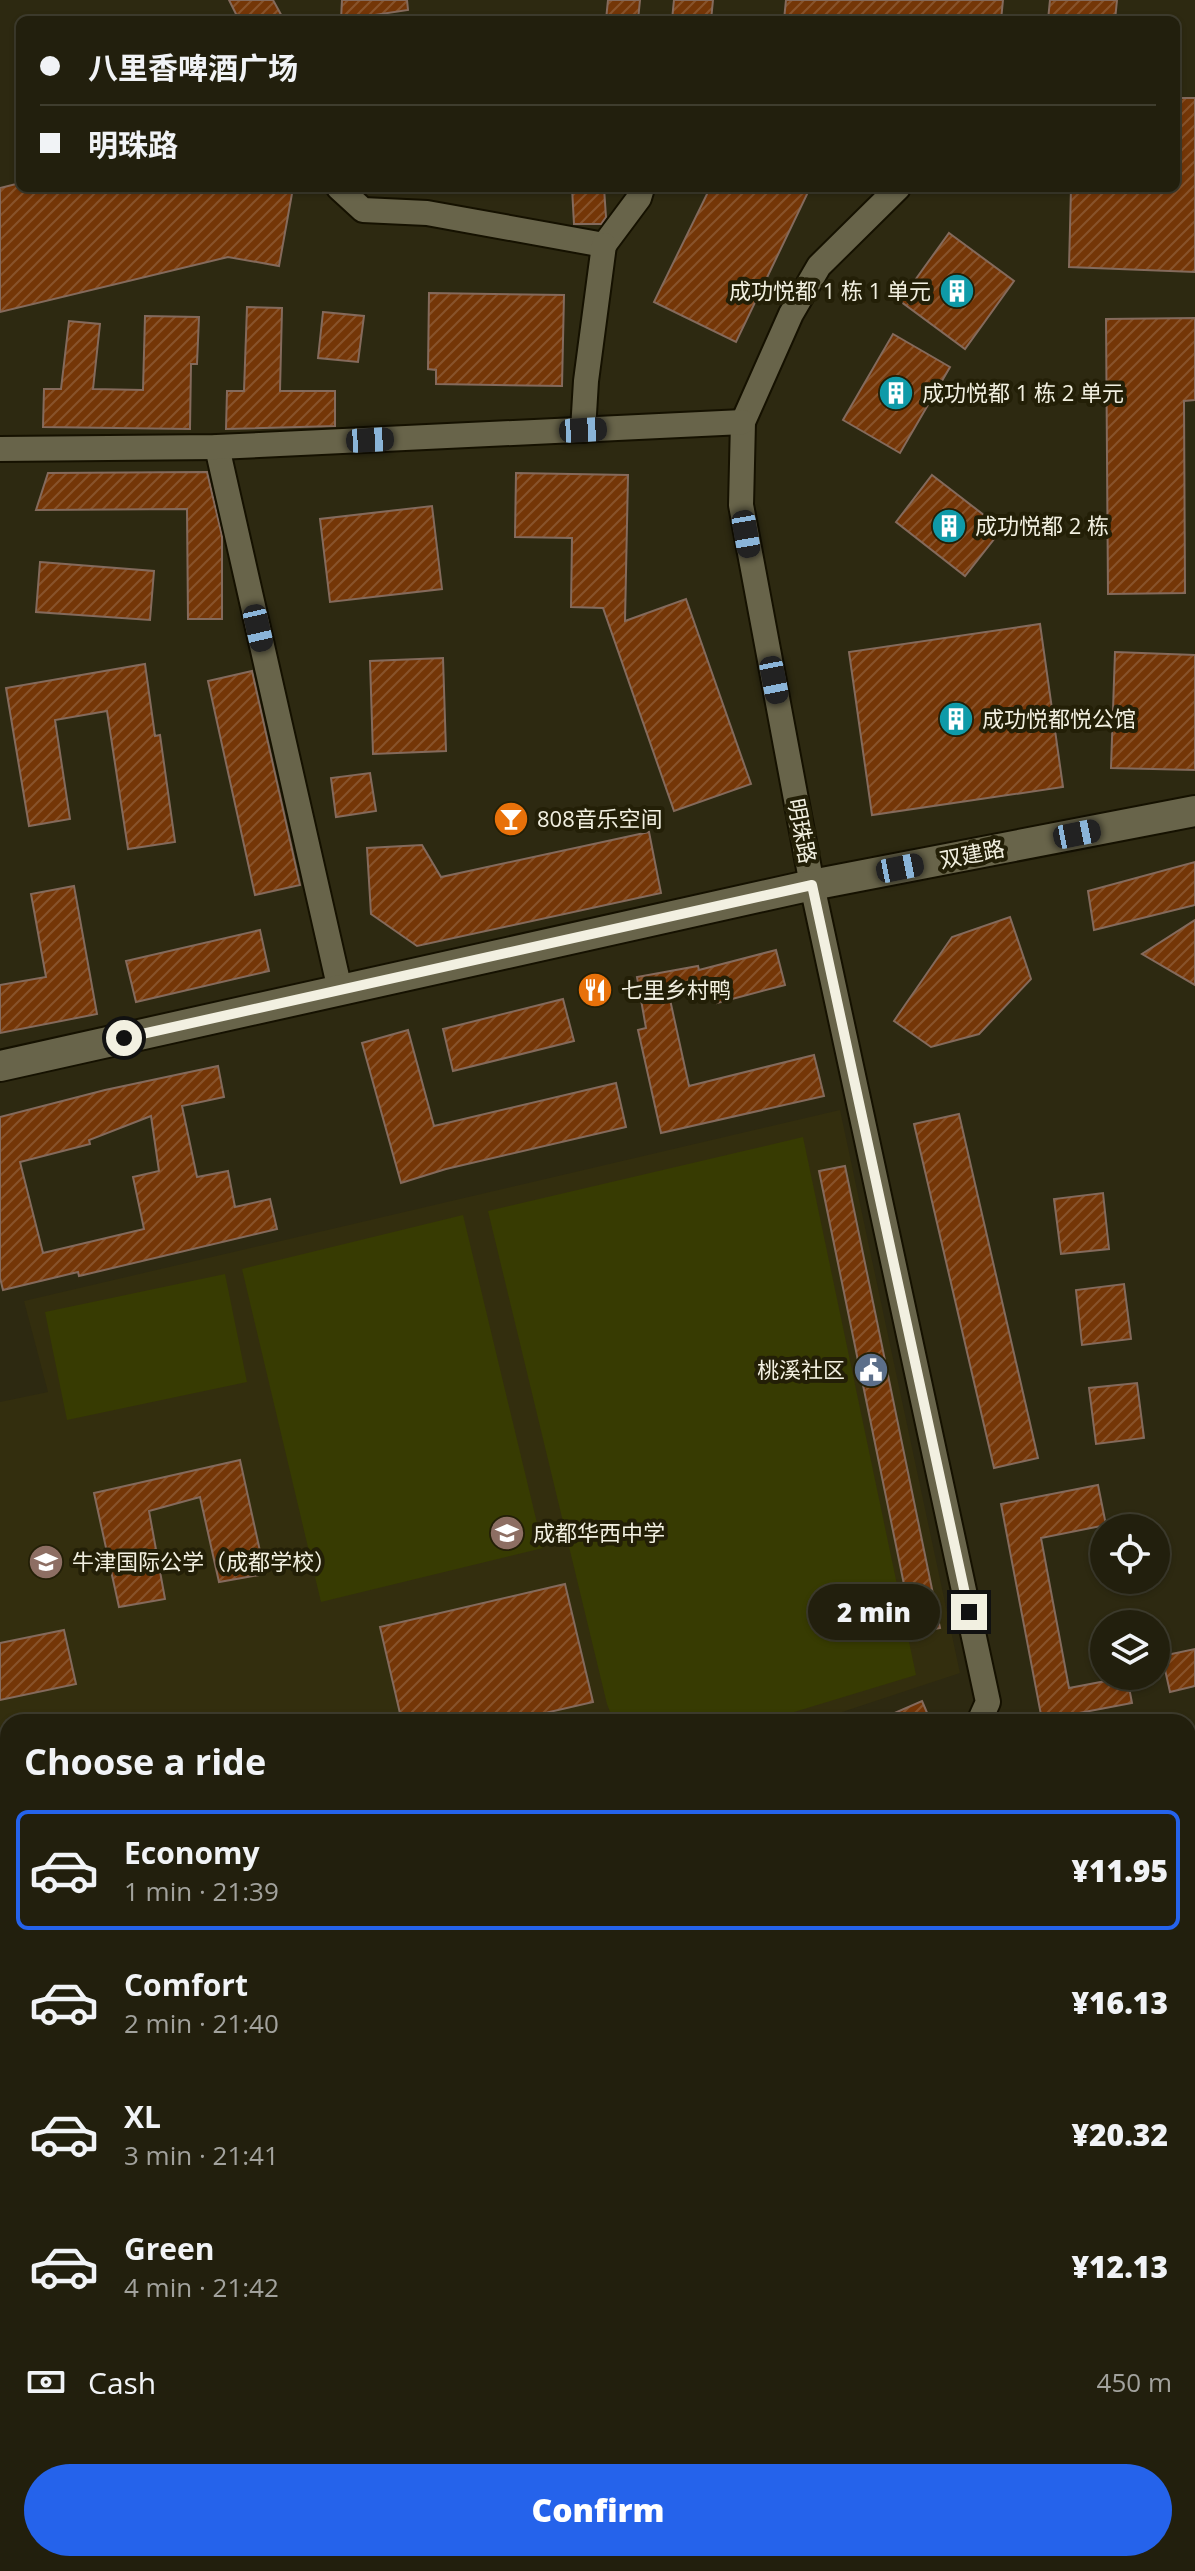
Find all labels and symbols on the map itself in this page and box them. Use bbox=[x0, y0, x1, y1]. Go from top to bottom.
building icon: 成功悦都 1 栋 1 单元 bbox=[938, 272, 976, 310]
place label: 成功悦都 1 栋 1 单元 bbox=[729, 275, 931, 305]
building icon: 成功悦都 1 栋 2 单元 bbox=[877, 374, 915, 412]
place label: 成功悦都 1 栋 2 单元 bbox=[922, 377, 1124, 407]
car bbox=[558, 417, 608, 443]
car bbox=[345, 427, 395, 453]
building icon: 成功悦都 2 栋 bbox=[930, 507, 968, 545]
car bbox=[730, 508, 762, 560]
place label: 成功悦都 2 栋 bbox=[975, 510, 1109, 540]
car bbox=[241, 602, 275, 654]
car bbox=[758, 654, 790, 706]
building icon: 成功悦都悦公馆 bbox=[937, 700, 975, 738]
place label: 成功悦都悦公馆 bbox=[982, 703, 1136, 733]
street label: 明珠路 bbox=[782, 796, 824, 866]
bar icon: 808音乐空间 bbox=[492, 800, 530, 838]
place label: 808音乐空间 bbox=[537, 803, 663, 833]
car bbox=[1051, 818, 1103, 850]
street label: 双建路 bbox=[937, 832, 1007, 874]
car bbox=[874, 852, 926, 884]
restaurant icon: 七里乡村鸭 bbox=[576, 971, 614, 1009]
place label: 七里乡村鸭 bbox=[621, 974, 731, 1004]
route start bbox=[106, 1020, 142, 1056]
public building icon: 桃溪社区 bbox=[852, 1351, 890, 1389]
place label: 桃溪社区 bbox=[757, 1354, 845, 1384]
school or university icon: 成都华西中学 bbox=[488, 1514, 526, 1552]
place label: 成都华西中学 bbox=[533, 1517, 665, 1547]
school or university icon: 牛津国际公学（成都学校） bbox=[27, 1543, 65, 1581]
place label: 牛津国际公学（成都学校） bbox=[72, 1546, 336, 1576]
callout: 2 min bbox=[809, 1584, 941, 1640]
route end bbox=[951, 1594, 987, 1630]

